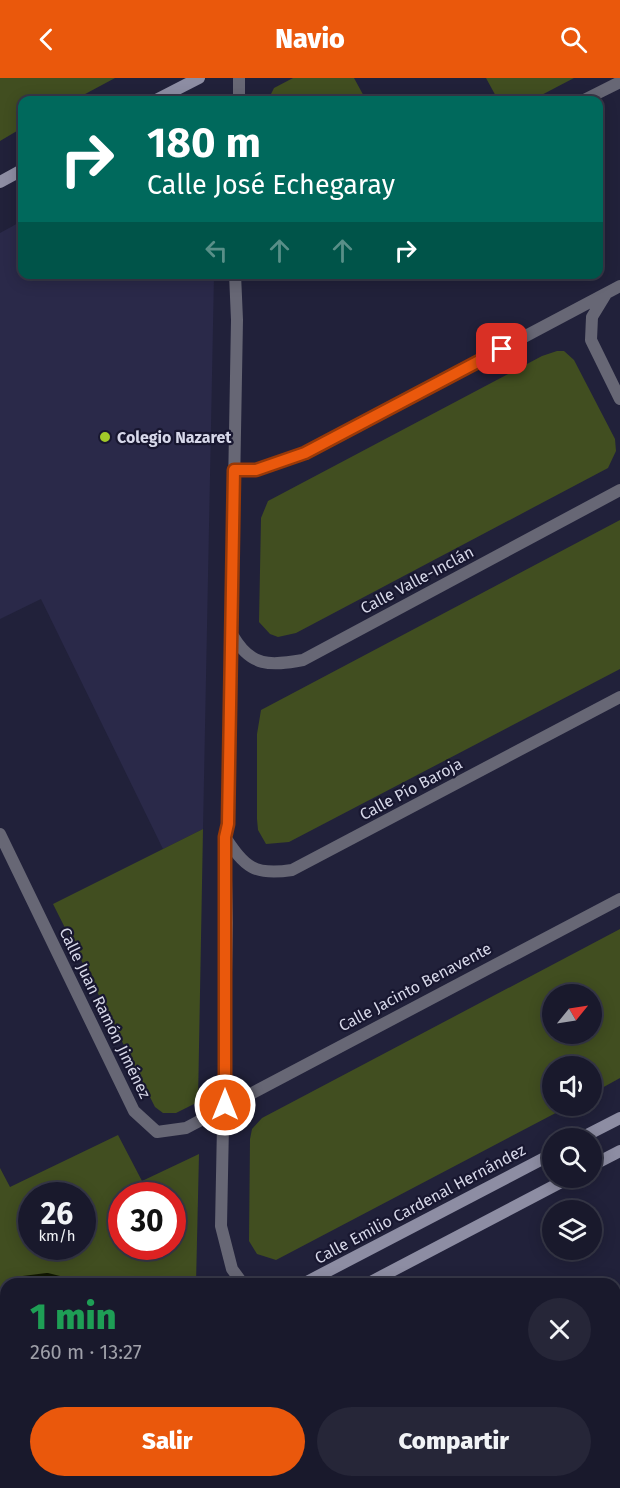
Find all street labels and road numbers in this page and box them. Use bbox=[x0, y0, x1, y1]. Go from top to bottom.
street label: Calle Valle-Inclán bbox=[357, 542, 477, 618]
street label: Calle Pío Baroja bbox=[356, 754, 466, 824]
street label: Calle Juan Ramón Jiménez bbox=[55, 924, 155, 1102]
street label: Calle Jacinto Benavente bbox=[335, 939, 495, 1035]
street label: Calle Emilio Cardenal Hernández bbox=[311, 1140, 529, 1268]

